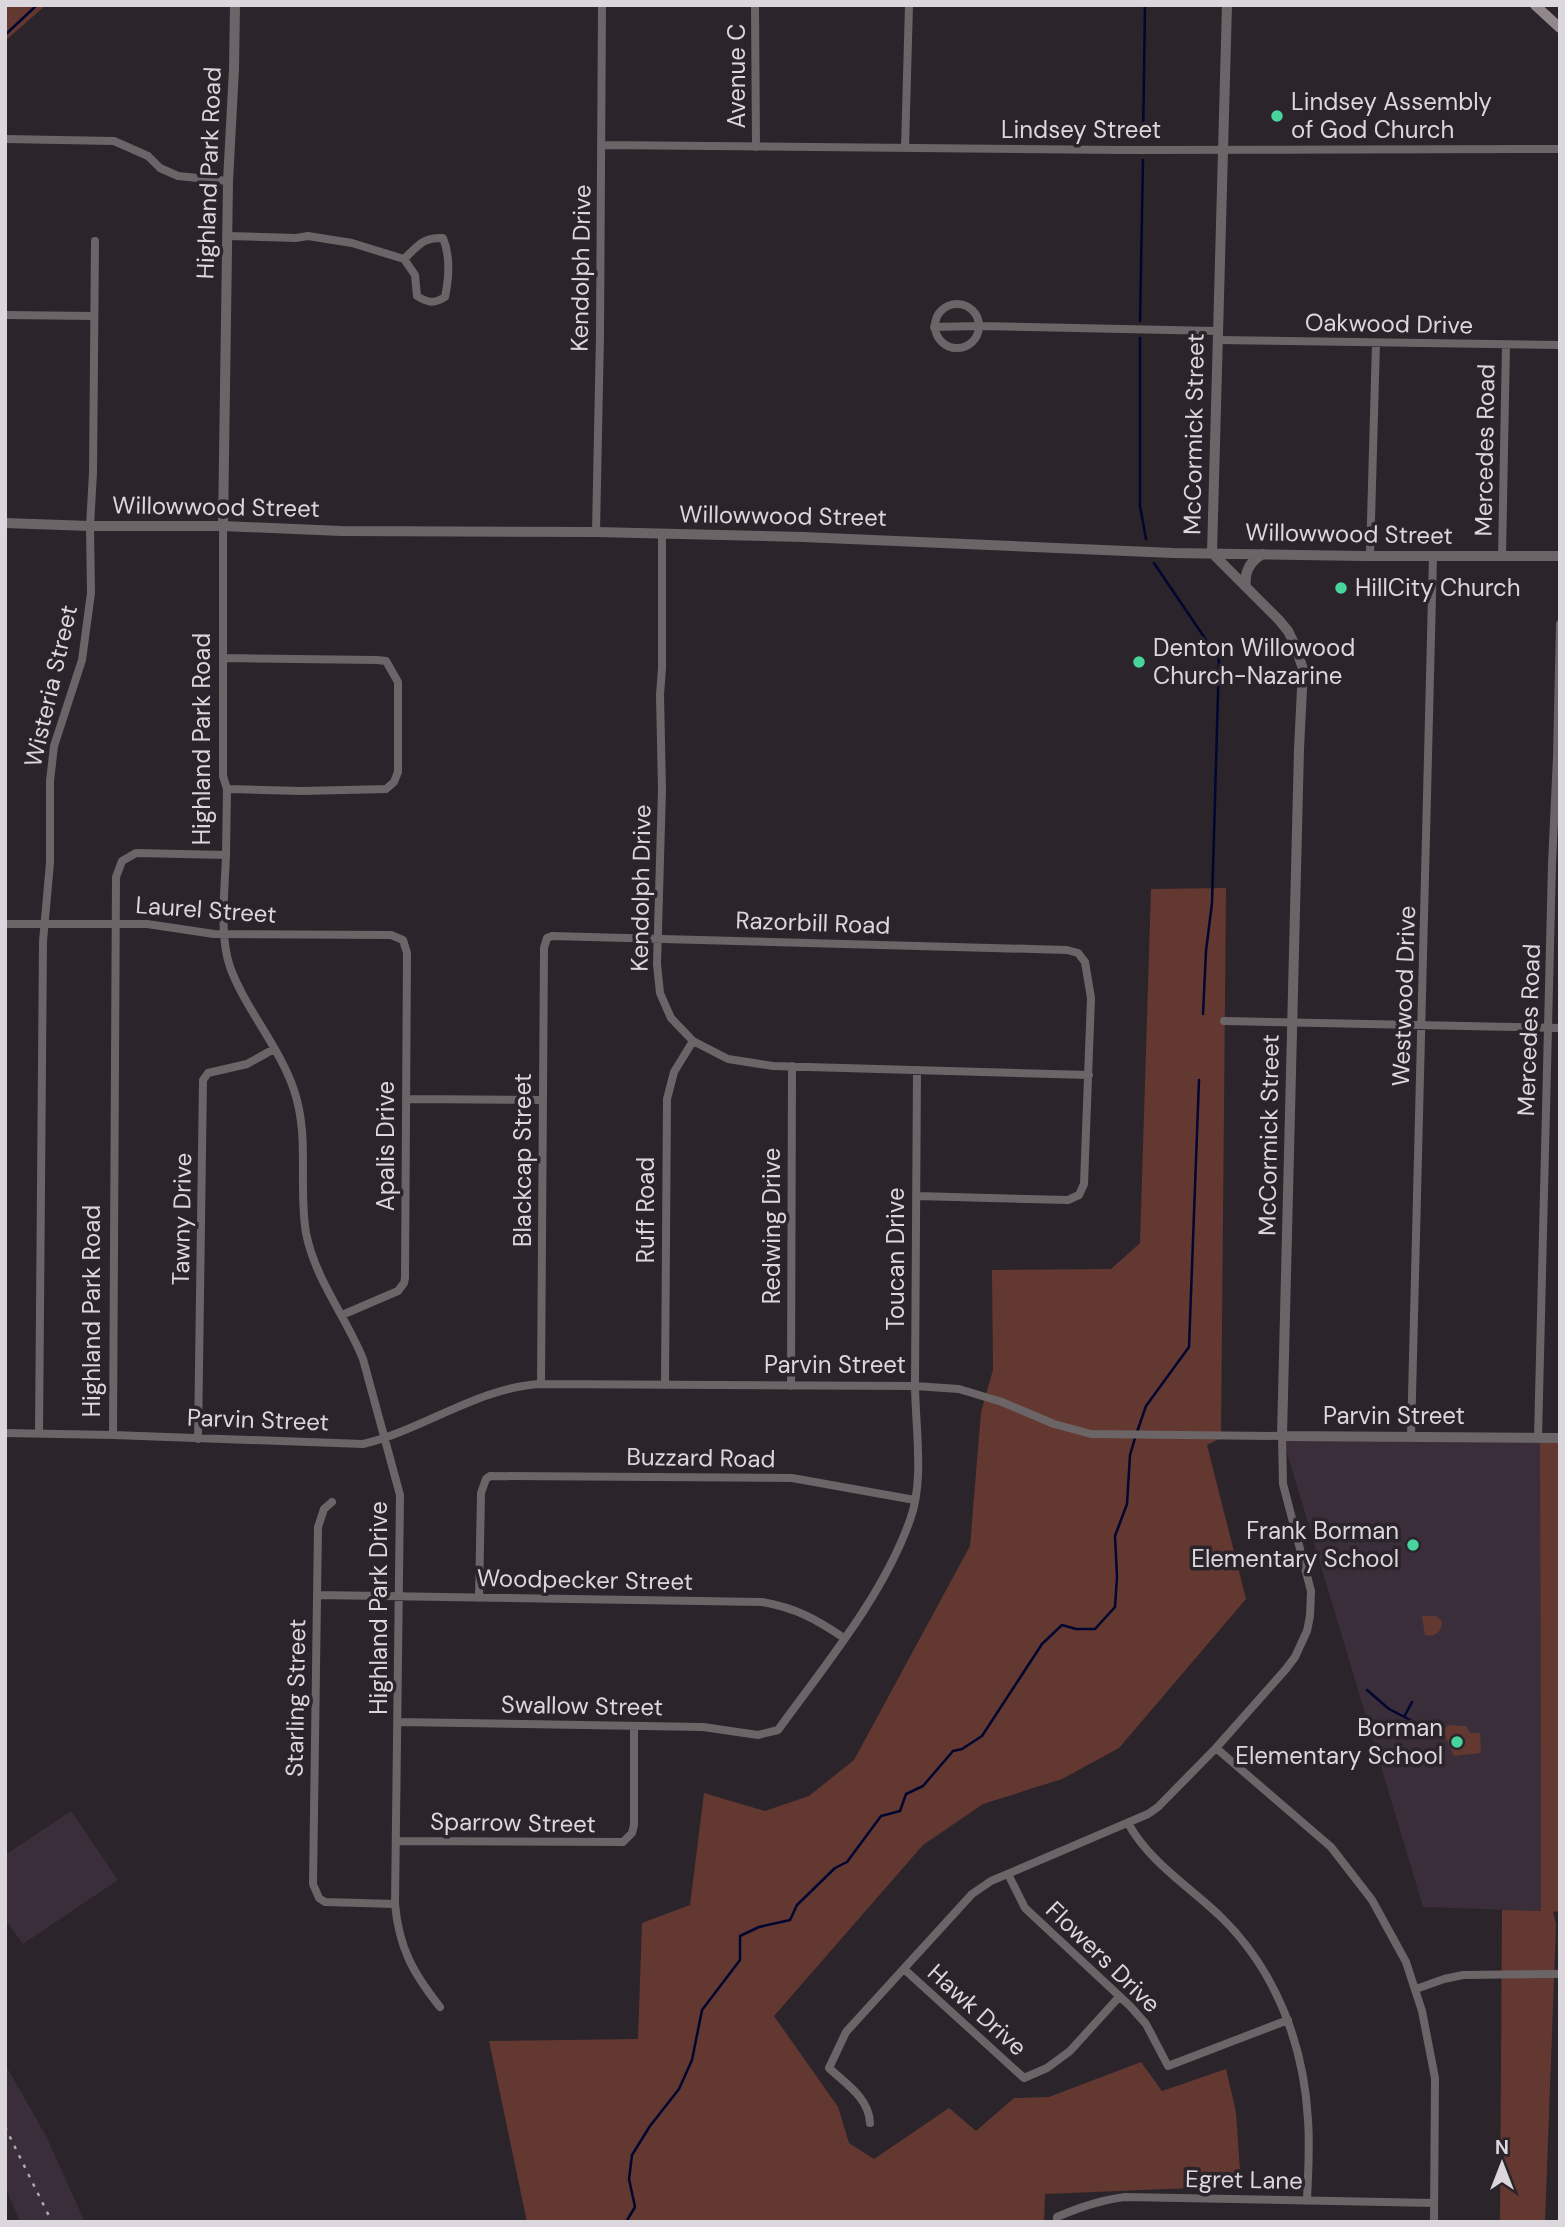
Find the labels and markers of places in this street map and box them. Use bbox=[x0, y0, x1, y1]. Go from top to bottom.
place label: Lindsey Assembly of God Church bbox=[1291, 86, 1492, 145]
marker: Lindsey Assembly of God Church bbox=[1269, 108, 1285, 124]
place label: HillCity Church bbox=[1355, 572, 1521, 603]
marker: HillCity Church bbox=[1333, 580, 1349, 596]
place label: Denton Willowood Church-Nazarine bbox=[1153, 632, 1355, 691]
marker: Denton Willowood Church-Nazarine bbox=[1131, 654, 1147, 670]
place label: Frank Borman Elementary School bbox=[1191, 1515, 1399, 1574]
marker: Frank Borman Elementary School bbox=[1405, 1537, 1421, 1553]
place label: Borman Elementary School bbox=[1235, 1712, 1443, 1771]
marker: Borman Elementary School bbox=[1449, 1734, 1465, 1750]

